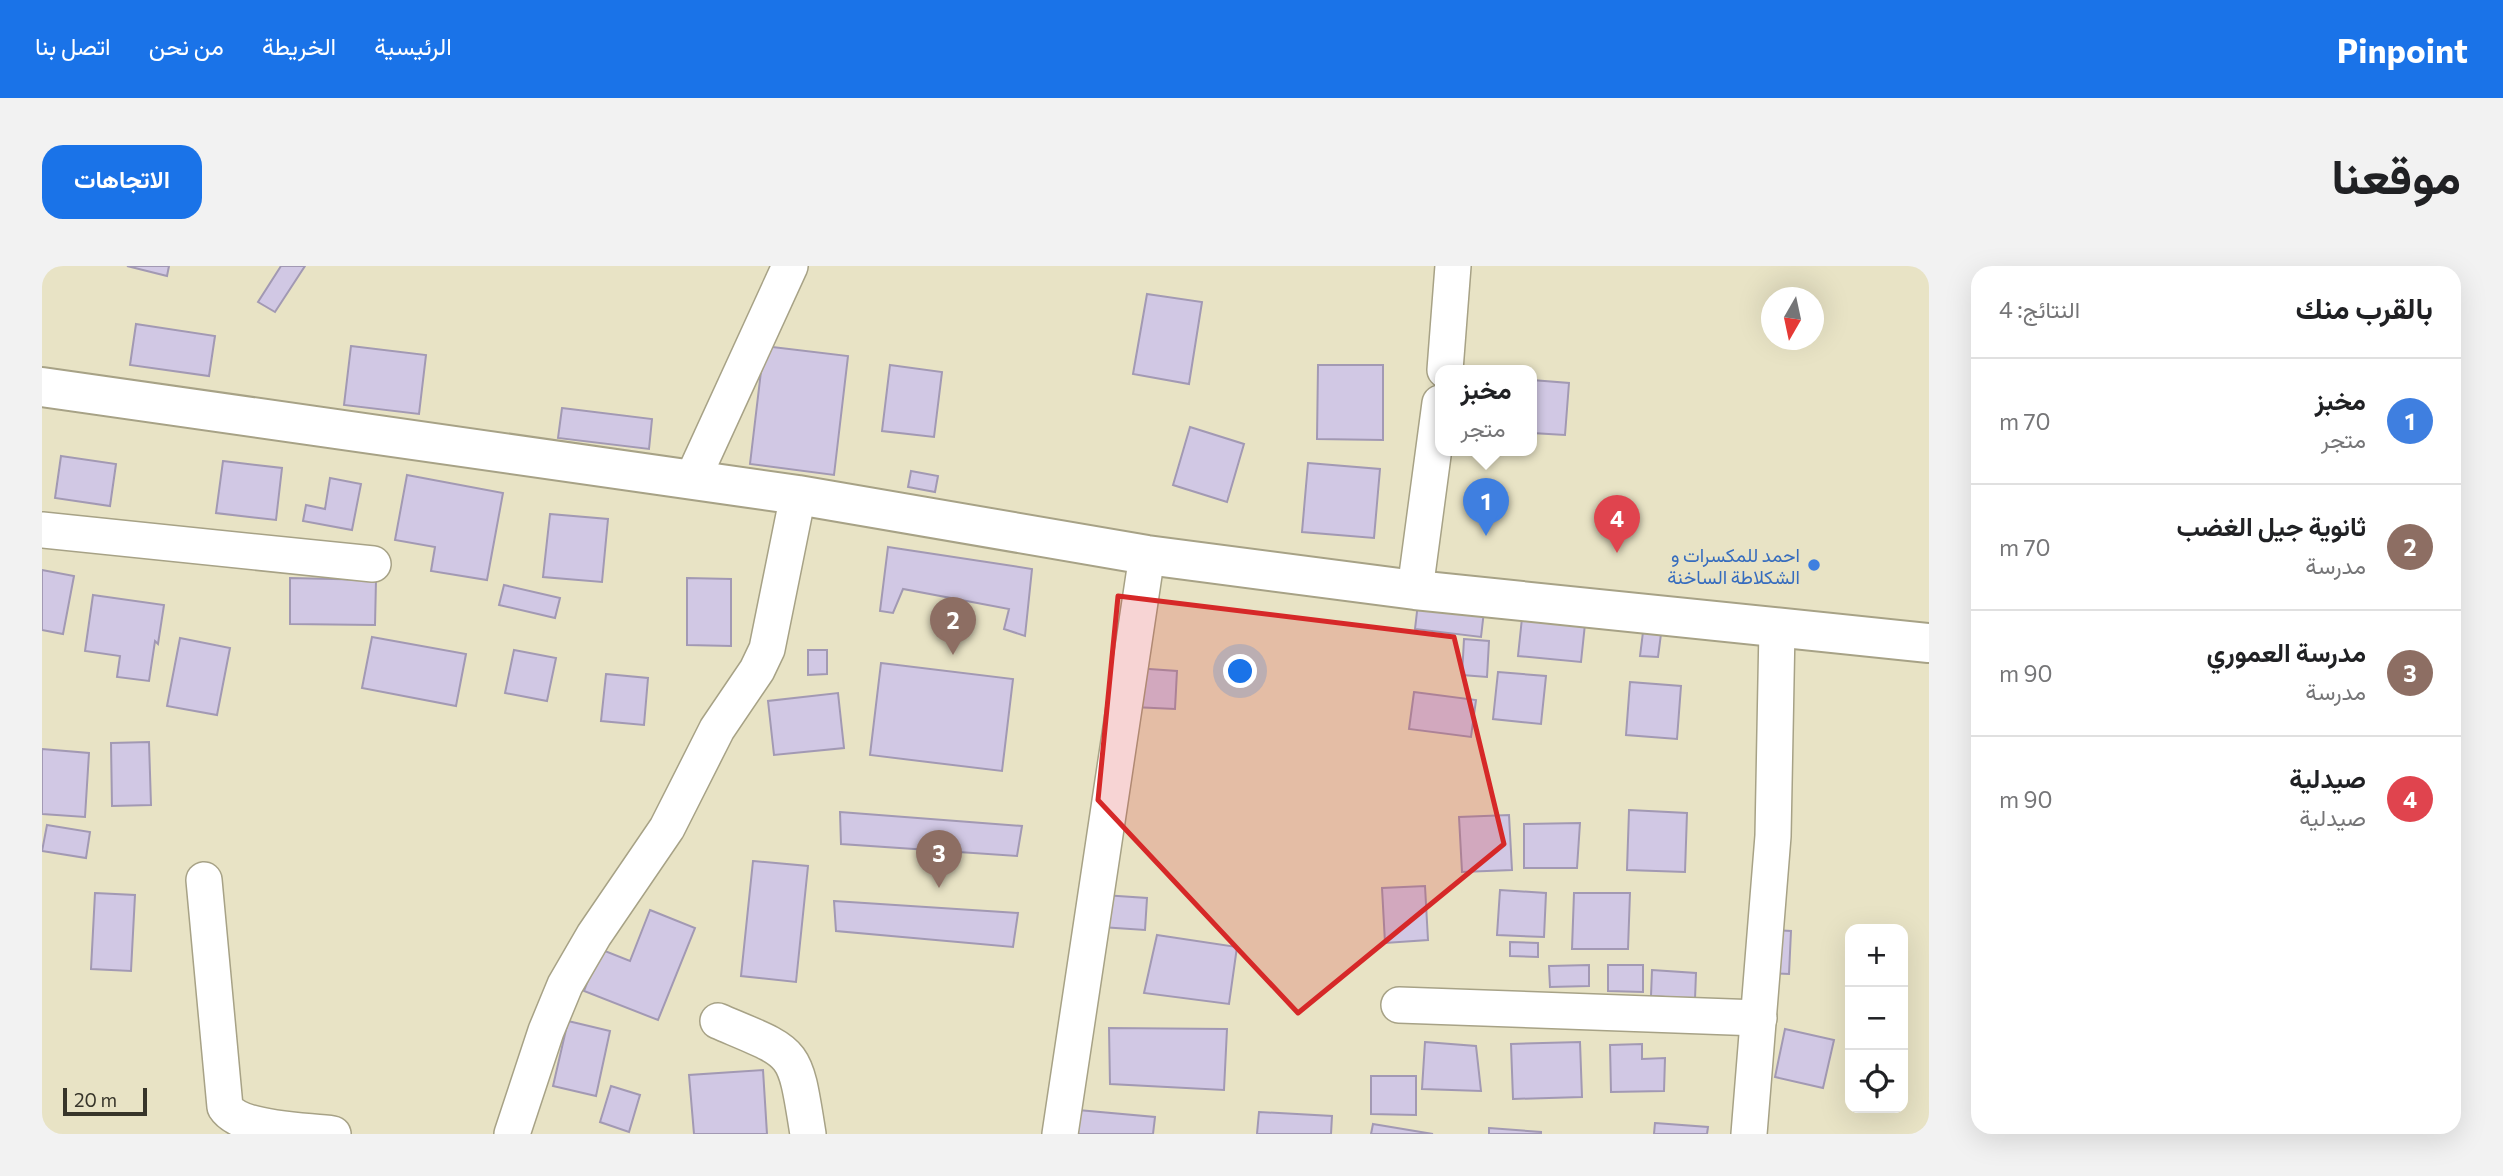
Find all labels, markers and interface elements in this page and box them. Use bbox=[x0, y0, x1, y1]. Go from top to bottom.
text: Pinpoint bbox=[2337, 29, 2468, 70]
text: اتصل بنا bbox=[35, 31, 111, 60]
text: من نحن bbox=[149, 31, 224, 60]
text: الخريطة bbox=[262, 31, 336, 60]
text: الرئيسية bbox=[374, 31, 452, 60]
text: موقعنا bbox=[2331, 144, 2461, 204]
button: الاتجاهات bbox=[42, 145, 202, 219]
north arrow bbox=[1761, 287, 1824, 350]
text: بالقرب منك bbox=[2296, 288, 2433, 325]
text: النتائج: 4 bbox=[1999, 295, 2080, 323]
popup bbox=[1435, 365, 1537, 456]
text: مخبز bbox=[1460, 373, 1512, 404]
text: مخبز bbox=[2315, 384, 2366, 415]
text: 70 m bbox=[1999, 407, 2051, 435]
text: 1 bbox=[2405, 407, 2415, 435]
text: متجر bbox=[1460, 414, 1505, 442]
text: متجر bbox=[2321, 425, 2366, 453]
pin: 1 bbox=[1463, 478, 1509, 536]
pin: 4 bbox=[1594, 495, 1640, 553]
text: ثانوية جيل الغضب bbox=[2177, 510, 2366, 541]
text: 70 m bbox=[1999, 533, 2051, 561]
text: 2 bbox=[2403, 533, 2417, 561]
place label: احمد للمكسرات و الشكلاطة الساخنة bbox=[1667, 543, 1800, 588]
text: مدرسة bbox=[2305, 551, 2366, 579]
marker: احمد للمكسرات و الشكلاطة الساخنة bbox=[1806, 557, 1822, 573]
pin: 2 bbox=[930, 597, 976, 655]
text: مدرسة العموري bbox=[2207, 636, 2366, 667]
your location bbox=[1223, 654, 1257, 688]
text: 90 m bbox=[1999, 659, 2052, 687]
text: 3 bbox=[2403, 659, 2417, 687]
text: مدرسة bbox=[2305, 677, 2366, 705]
text: صيدلية bbox=[2289, 762, 2366, 793]
text: 90 m bbox=[1999, 785, 2052, 813]
text: 4 bbox=[2403, 785, 2417, 813]
text: صيدلية bbox=[2299, 803, 2366, 831]
pin: 3 bbox=[916, 830, 962, 888]
map controls bbox=[1845, 924, 1908, 1113]
button: + bbox=[1845, 924, 1908, 987]
button: − bbox=[1845, 987, 1908, 1050]
button: locate bbox=[1845, 1050, 1908, 1113]
scale bar bbox=[63, 1085, 147, 1117]
text: 20 m bbox=[74, 1088, 117, 1111]

